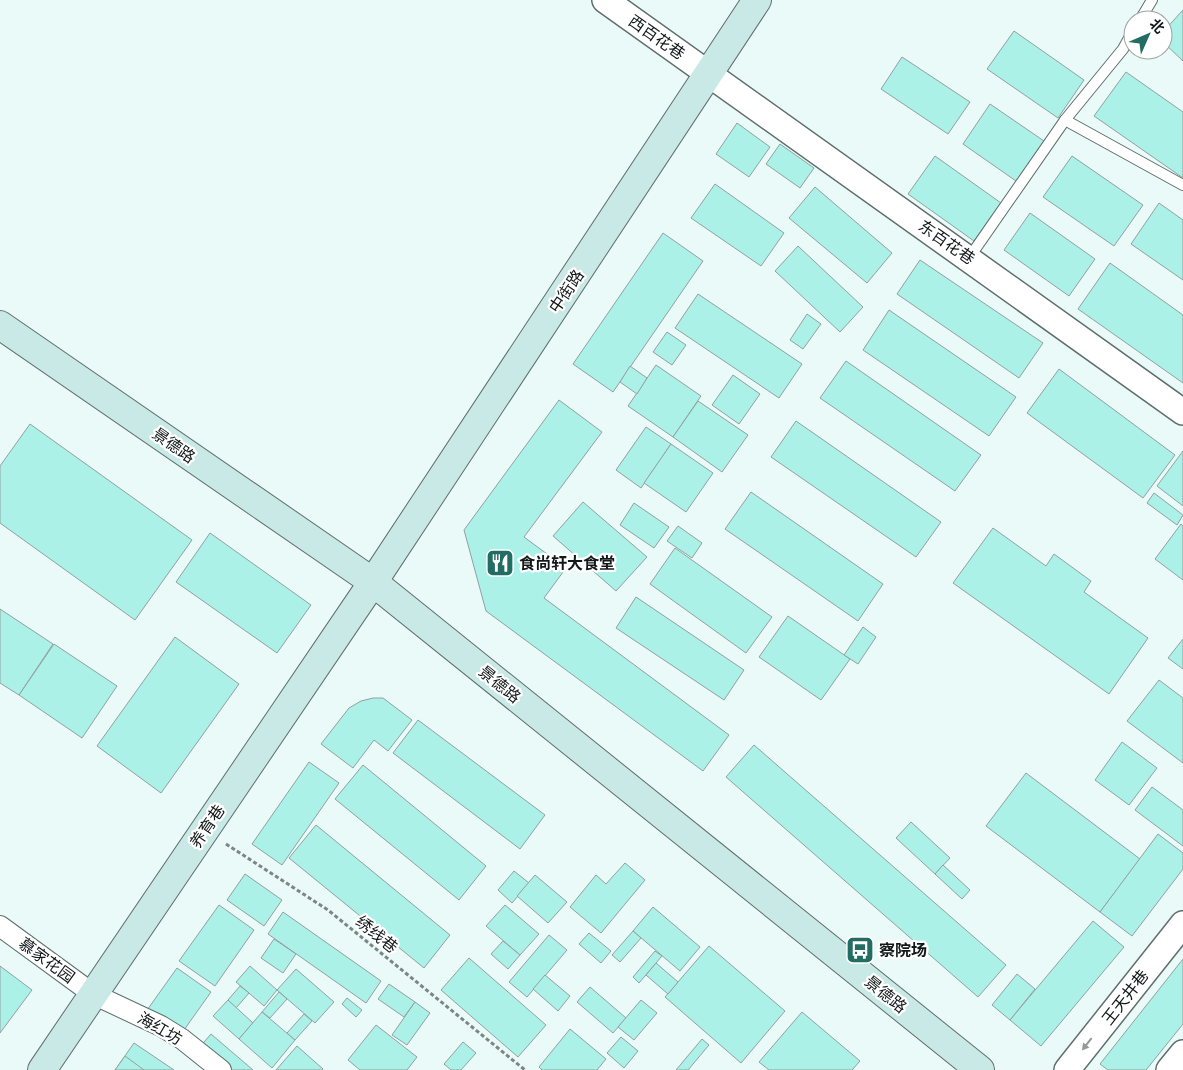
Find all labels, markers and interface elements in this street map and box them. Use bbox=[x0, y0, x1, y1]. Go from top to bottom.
north arrow bbox=[1123, 10, 1173, 60]
street label: 西百花巷 bbox=[625, 11, 688, 64]
text: 北 bbox=[1146, 15, 1168, 37]
street label: 东百花巷 bbox=[915, 216, 978, 269]
street label: 中街路 bbox=[545, 266, 588, 316]
street label: 景德路 bbox=[149, 424, 199, 467]
restaurant icon: 食尚轩大食堂 bbox=[485, 548, 515, 578]
place label: 食尚轩大食堂 bbox=[519, 554, 615, 573]
street label: 景德路 bbox=[475, 662, 524, 707]
street label: 养育巷 bbox=[186, 801, 229, 851]
street label: 绣线巷 bbox=[352, 912, 401, 957]
street label: 慕家花园 bbox=[15, 934, 78, 987]
bus stop icon: 察院场 bbox=[845, 935, 875, 965]
place label: 察院场 bbox=[879, 941, 927, 960]
street label: 王天井巷 bbox=[1098, 966, 1153, 1028]
street label: 景德路 bbox=[861, 972, 910, 1017]
street label: 海红坊 bbox=[134, 1008, 185, 1049]
one-way arrow bbox=[1082, 1037, 1093, 1050]

